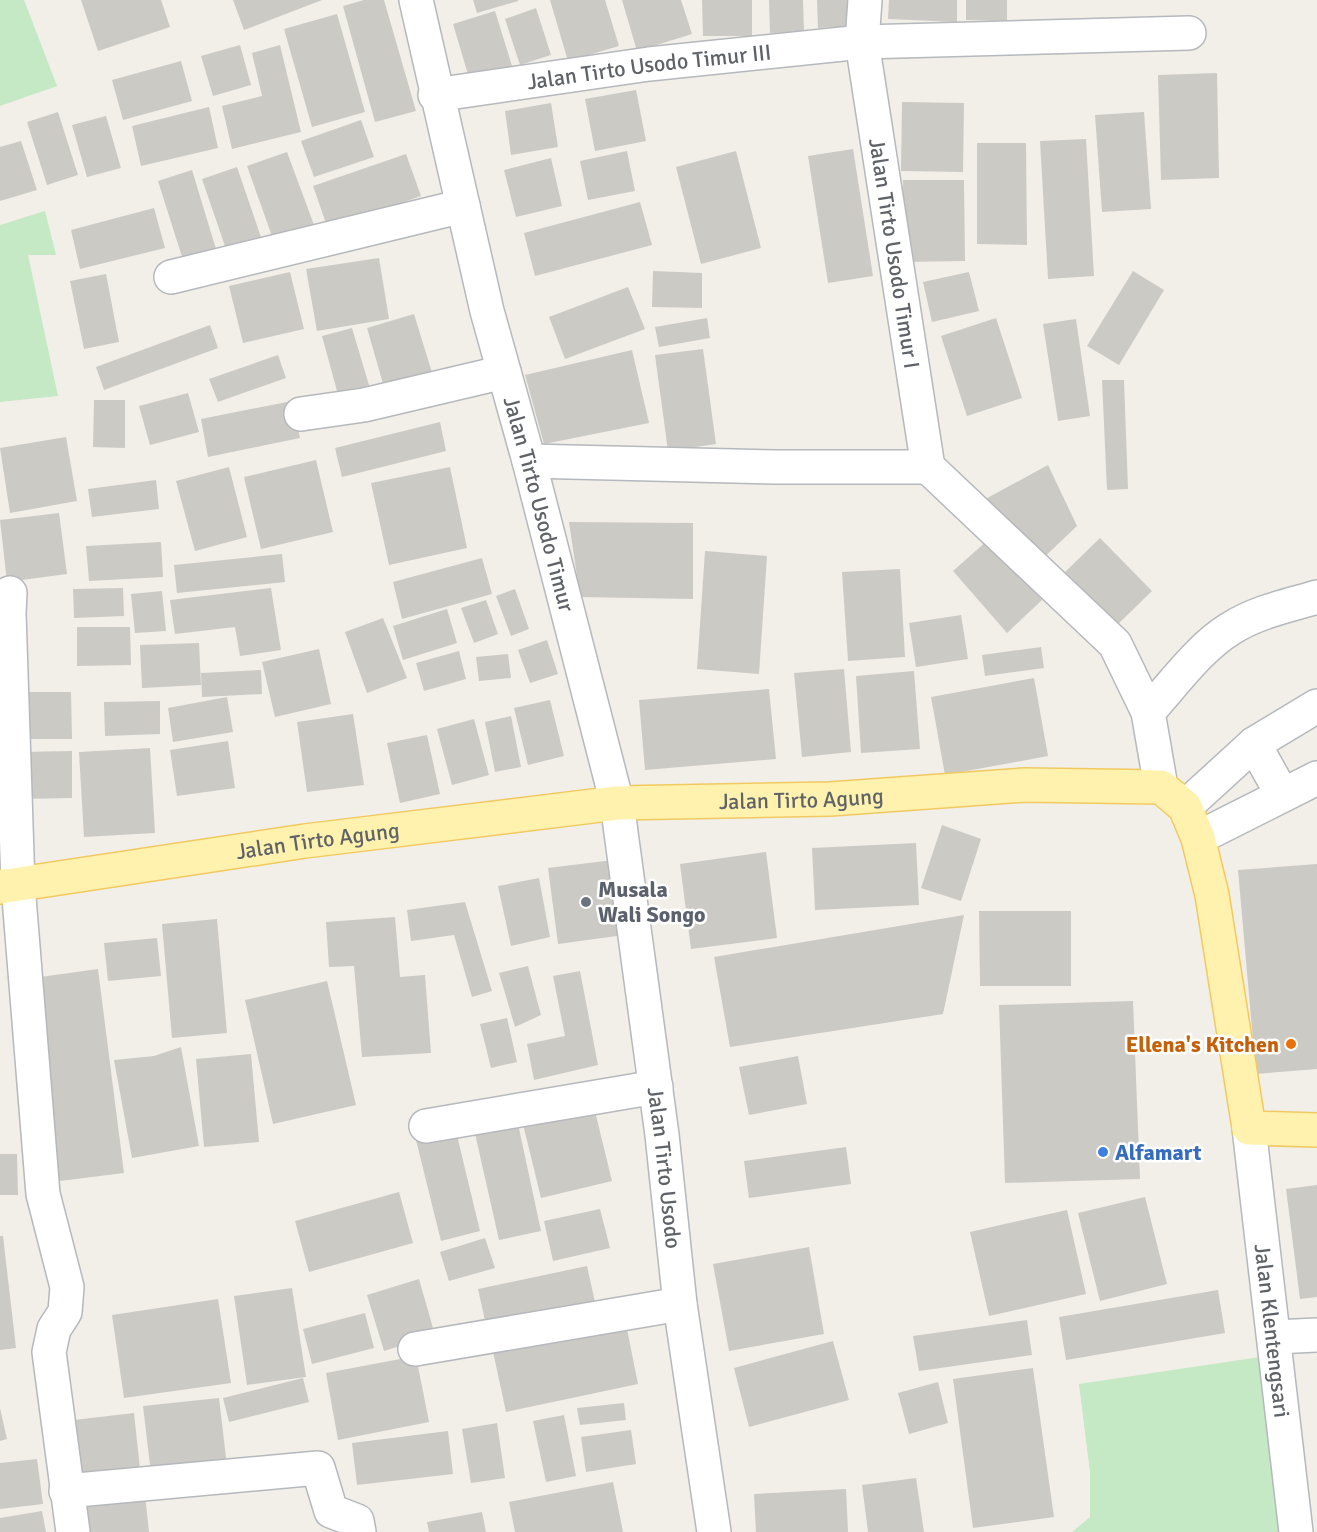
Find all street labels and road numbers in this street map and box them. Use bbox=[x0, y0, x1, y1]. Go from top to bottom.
street label: Jalan Tirto Usodo Timur III bbox=[525, 38, 773, 96]
street label: Jalan Tirto Usodo Timur I bbox=[863, 136, 926, 371]
street label: Jalan Tirto Usodo Timur bbox=[498, 393, 580, 615]
street label: Jalan Tirto Agung bbox=[719, 782, 884, 815]
street label: Jalan Tirto Agung bbox=[234, 817, 401, 865]
street label: Jalan Tirto Usodo bbox=[642, 1086, 687, 1250]
street label: Jalan Klentengsari bbox=[1249, 1242, 1296, 1419]

